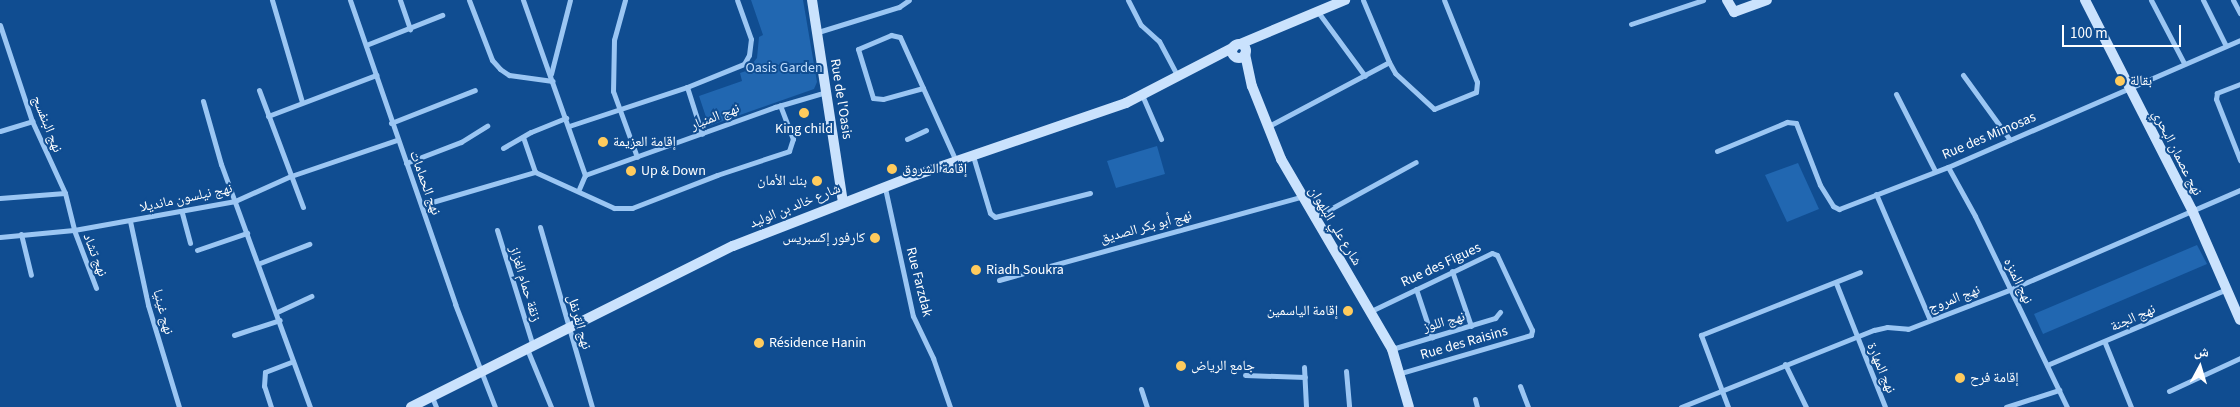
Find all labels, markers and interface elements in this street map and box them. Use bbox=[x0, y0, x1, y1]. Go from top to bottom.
scale bar bbox=[2065, 15, 2184, 47]
text: 100 m bbox=[2070, 23, 2108, 44]
street label: Rue de l'Oasis bbox=[826, 57, 856, 141]
park label: Oasis Garden bbox=[745, 60, 823, 76]
place label: بقالة bbox=[2130, 73, 2152, 89]
marker: بقالة bbox=[2114, 75, 2126, 87]
street label: نهج البنفسج bbox=[28, 93, 66, 155]
street label: نهج المنيار bbox=[688, 100, 742, 134]
marker: King child bbox=[798, 107, 810, 119]
street label: نهج عصمان البحري bbox=[2148, 107, 2206, 199]
street label: Rue des Mimosas bbox=[1940, 109, 2038, 163]
place label: King child bbox=[775, 121, 833, 137]
place label: إقامة العزيمة bbox=[613, 134, 676, 150]
marker: إقامة العزيمة bbox=[597, 136, 609, 148]
street label: نهج الحمامات bbox=[406, 149, 444, 217]
place label: إقامة الشروق bbox=[902, 161, 967, 177]
place label: Up & Down bbox=[641, 163, 706, 179]
marker: إقامة الشروق bbox=[886, 163, 898, 175]
marker: Up & Down bbox=[625, 165, 637, 177]
place label: بنك الأمان bbox=[757, 173, 807, 189]
marker: بنك الأمان bbox=[811, 175, 823, 187]
street label: نهج نيلسون مانديلا bbox=[138, 180, 234, 216]
street label: شارع خالد بن الوليد bbox=[747, 180, 843, 232]
street label: شارع علي البلهوان bbox=[1305, 183, 1365, 269]
street label: نهج أبو بكر الصديق bbox=[1098, 207, 1194, 247]
place label: كارفور إكسبريس bbox=[782, 230, 865, 246]
street label: نهج تشاد bbox=[79, 231, 111, 279]
marker: كارفور إكسبريس bbox=[869, 232, 881, 244]
street label: Rue des Figues bbox=[1398, 239, 1484, 291]
street label: زنقة حمام الغزاز bbox=[506, 244, 544, 324]
street label: Rue Farzdak bbox=[902, 245, 936, 319]
street label: نهج المنزه bbox=[2000, 255, 2036, 307]
place label: Riadh Soukra bbox=[986, 262, 1064, 278]
marker: Riadh Soukra bbox=[970, 264, 982, 276]
street label: نهج المروج bbox=[1926, 281, 1982, 317]
street label: نهج غينيا bbox=[149, 288, 177, 336]
street label: نهج القرنفل bbox=[563, 293, 595, 351]
street label: نهج الجنة bbox=[2108, 301, 2158, 335]
place label: إقامة الياسمين bbox=[1267, 303, 1338, 319]
marker: إقامة الياسمين bbox=[1342, 305, 1354, 317]
street label: نهج اللوز bbox=[1421, 308, 1467, 336]
street label: Rue des Raisins bbox=[1418, 323, 1510, 363]
place label: Résidence Hanin bbox=[769, 335, 866, 351]
marker: Résidence Hanin bbox=[753, 337, 765, 349]
street label: نهج المهارة bbox=[1863, 340, 1899, 396]
text: ش bbox=[2193, 341, 2210, 363]
north arrow bbox=[2175, 342, 2225, 392]
place label: جامع الرياض bbox=[1191, 358, 1255, 374]
marker: جامع الرياض bbox=[1175, 360, 1187, 372]
place label: إقامة فرح bbox=[1970, 370, 2019, 386]
marker: إقامة فرح bbox=[1954, 372, 1966, 384]

